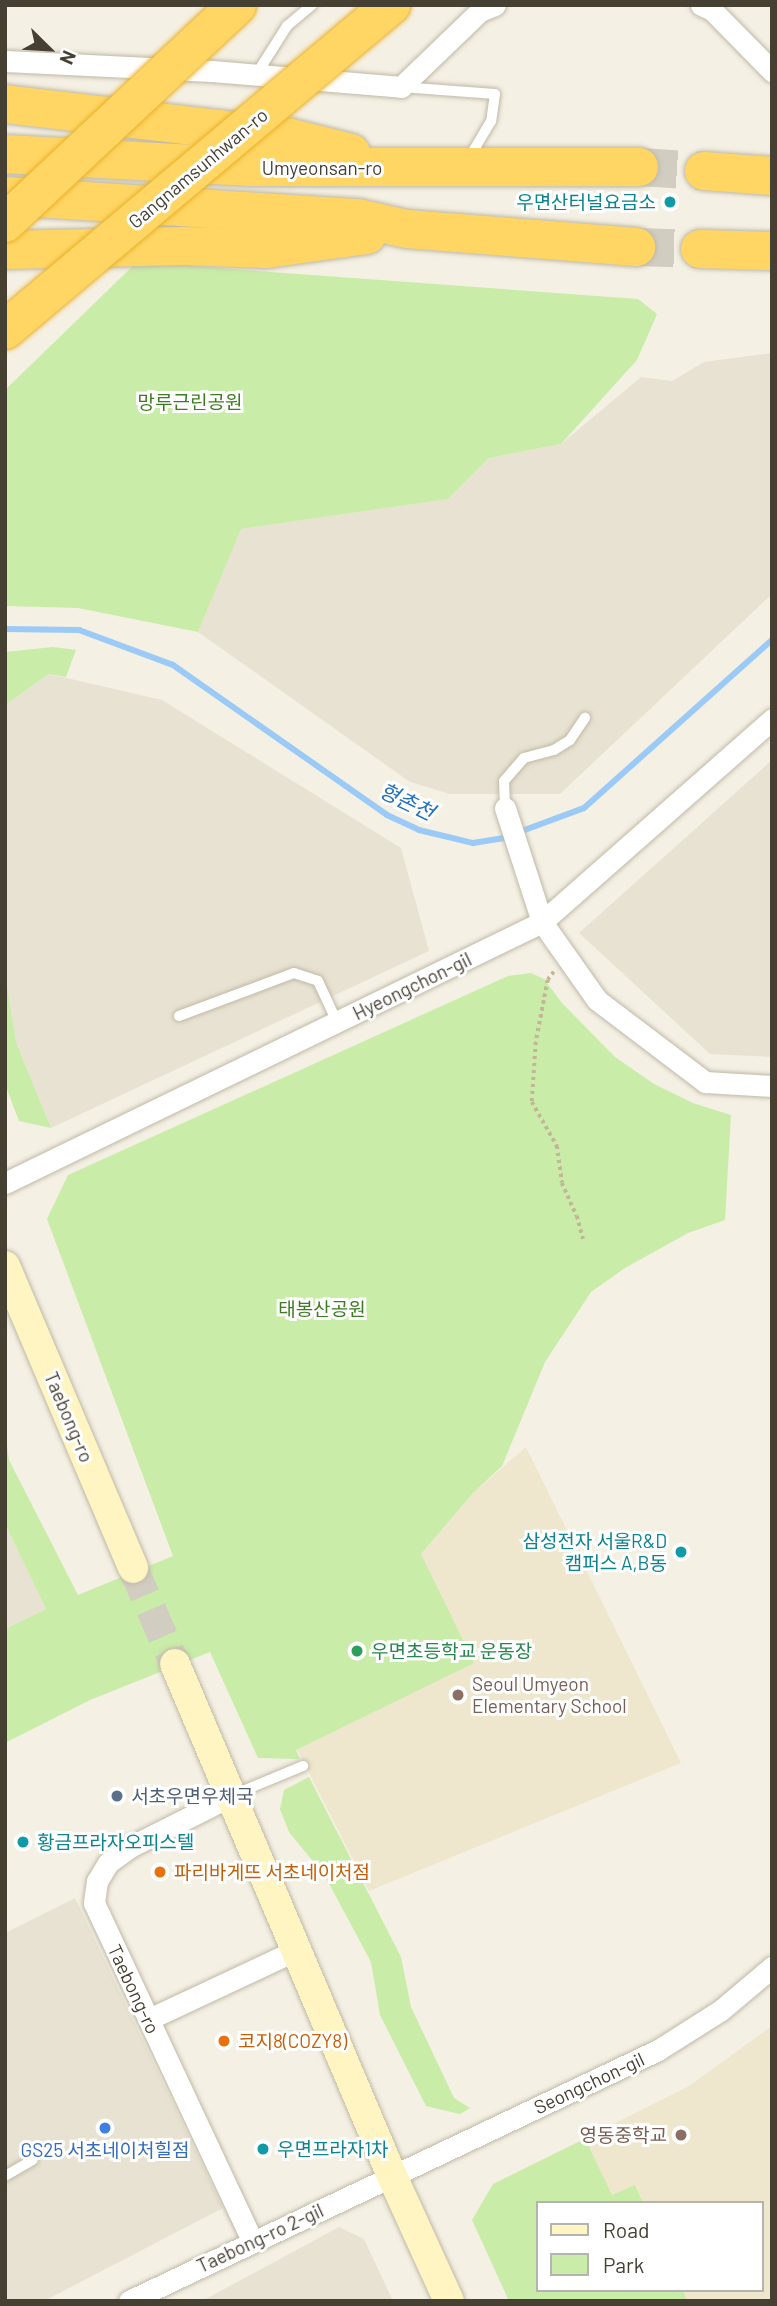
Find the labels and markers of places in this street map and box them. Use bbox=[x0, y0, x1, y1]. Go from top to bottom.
place label: 우면산터널요금소 bbox=[516, 191, 656, 213]
marker: 우면산터널요금소 bbox=[662, 194, 678, 210]
place label: 삼성전자 서울R&D 캠퍼스 A,B동 bbox=[522, 1530, 667, 1574]
marker: 삼성전자 서울R&D 캠퍼스 A,B동 bbox=[673, 1544, 689, 1560]
place label: 우면초등학교 운동장 bbox=[371, 1640, 532, 1662]
marker: 우면초등학교 운동장 bbox=[349, 1643, 365, 1659]
place label: Seoul Umyeon Elementary School bbox=[472, 1673, 627, 1717]
marker: Seoul Umyeon Elementary School bbox=[450, 1687, 466, 1703]
place label: 서초우면우체국 bbox=[131, 1785, 253, 1807]
marker: 서초우면우체국 bbox=[109, 1788, 125, 1804]
place label: 황금프라자오피스텔 bbox=[37, 1831, 194, 1853]
marker: 황금프라자오피스텔 bbox=[15, 1834, 31, 1850]
place label: 파리바게뜨 서초네이처점 bbox=[174, 1861, 370, 1883]
marker: 파리바게뜨 서초네이처점 bbox=[152, 1864, 168, 1880]
place label: 코지8(COZY8) bbox=[238, 2030, 347, 2052]
marker: 코지8(COZY8) bbox=[216, 2033, 232, 2049]
marker: GS25 서초네이처힐점 bbox=[97, 2120, 113, 2136]
place label: 영동중학교 bbox=[580, 2124, 667, 2146]
marker: 영동중학교 bbox=[673, 2127, 689, 2143]
place label: 우면프라자1차 bbox=[277, 2138, 389, 2160]
place label: GS25 서초네이처힐점 bbox=[21, 2139, 189, 2161]
marker: 우면프라자1차 bbox=[255, 2141, 271, 2157]

